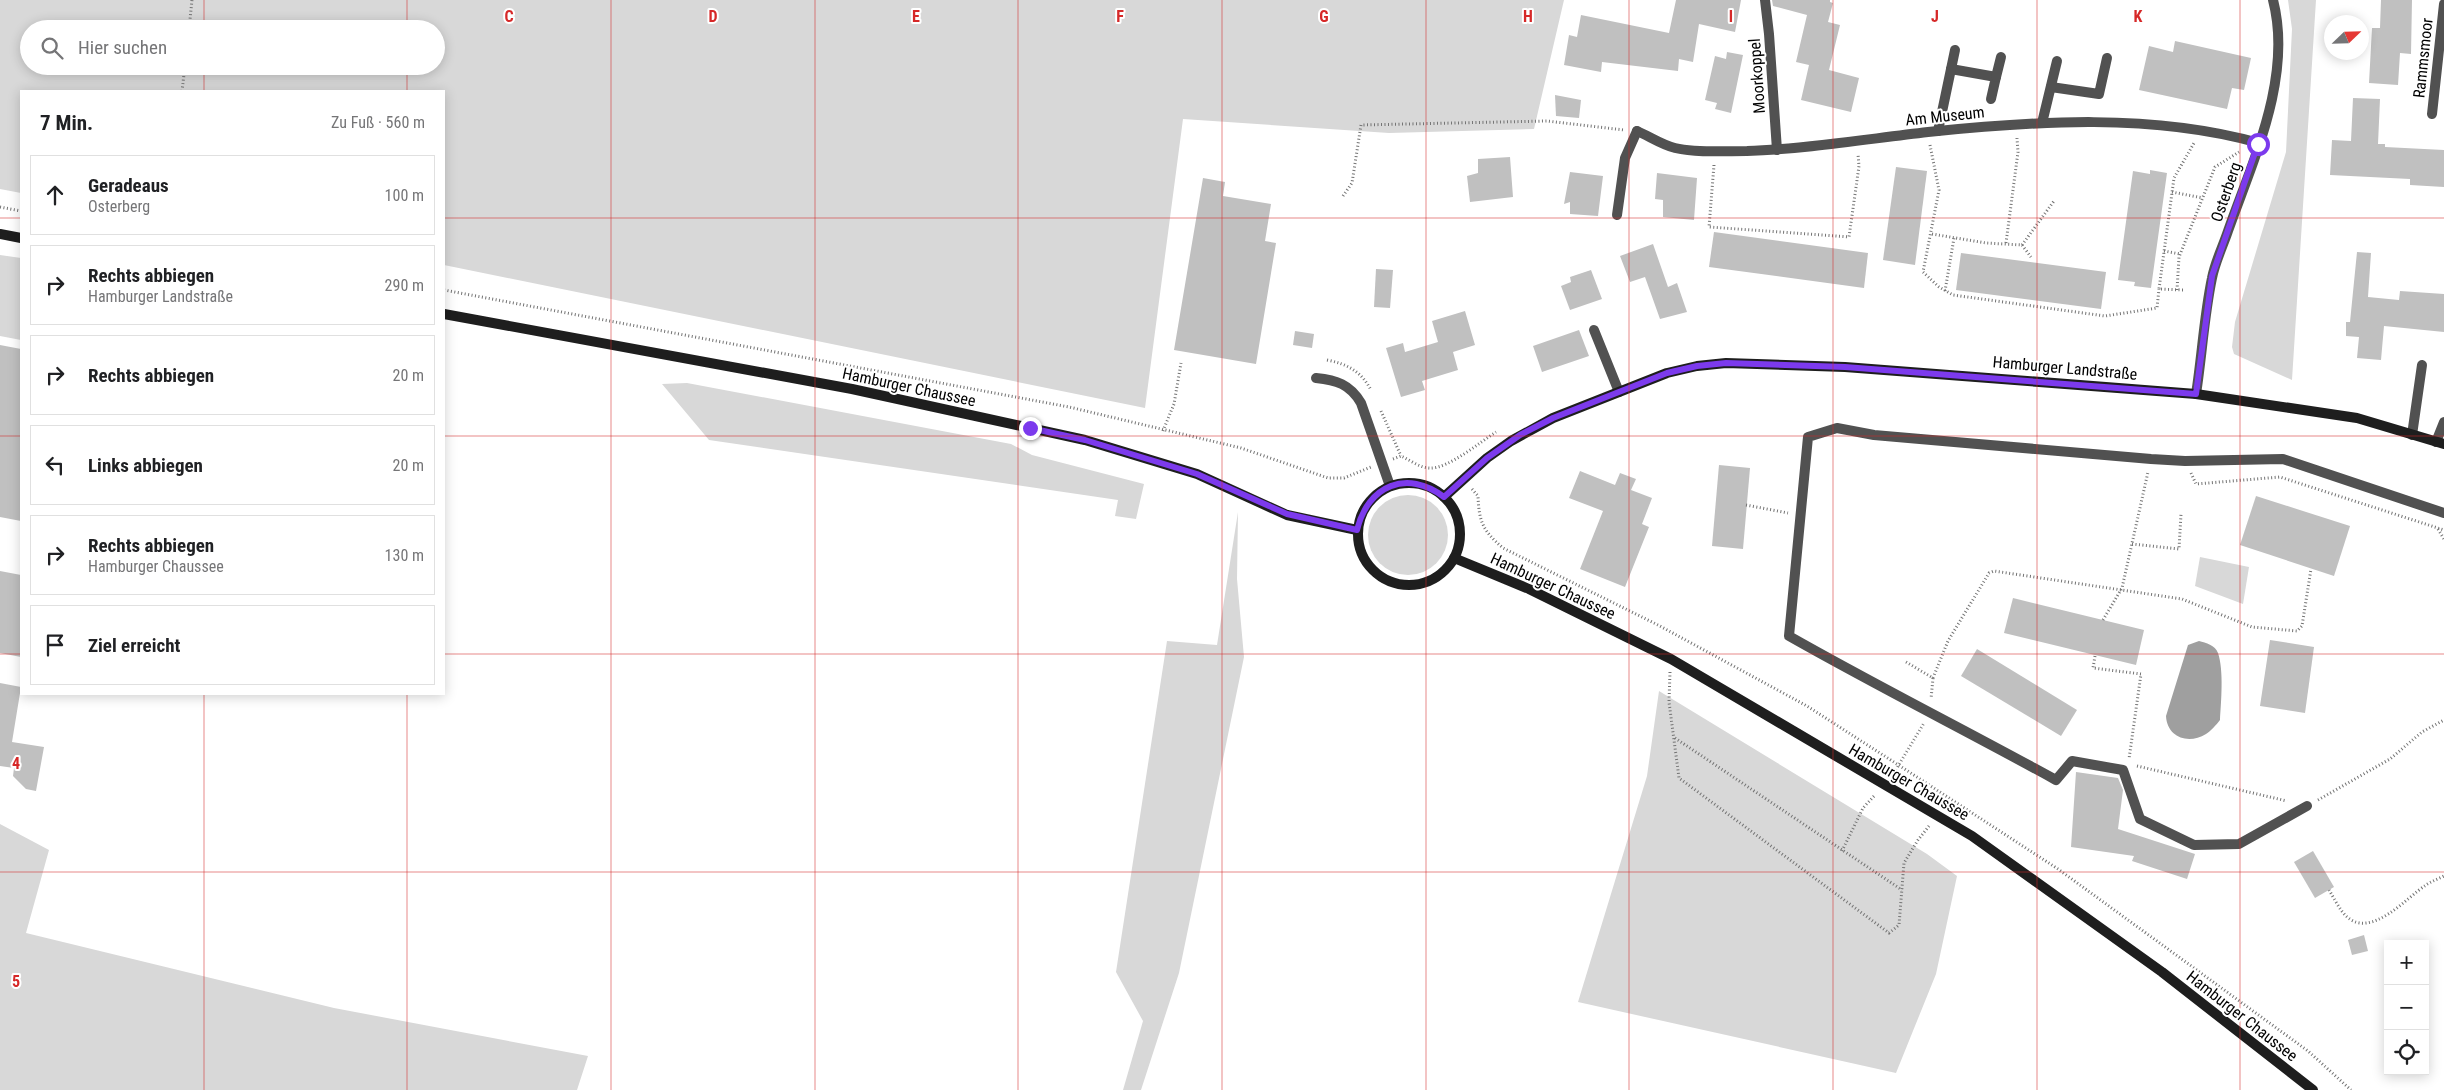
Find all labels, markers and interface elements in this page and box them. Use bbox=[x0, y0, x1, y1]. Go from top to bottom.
text: C bbox=[504, 7, 514, 26]
text: D bbox=[708, 7, 718, 26]
text: E bbox=[912, 7, 920, 26]
text: F bbox=[1116, 7, 1124, 26]
text: G bbox=[1319, 7, 1329, 26]
text: H bbox=[1523, 7, 1533, 26]
text: I bbox=[1729, 7, 1733, 26]
text: J bbox=[1931, 7, 1939, 26]
text: K bbox=[2134, 7, 2143, 26]
north arrow bbox=[2324, 15, 2369, 60]
street label: Rammsmoor bbox=[2409, 17, 2437, 99]
search box bbox=[20, 20, 445, 75]
icon: search bbox=[38, 34, 66, 62]
text: Hier suchen bbox=[78, 36, 167, 59]
street label: Moorkoppel bbox=[1745, 38, 1769, 114]
street label: Am Museum bbox=[1905, 102, 1985, 130]
text: 7 Min. bbox=[40, 111, 93, 135]
text: Zu Fuß · 560 m bbox=[331, 113, 425, 132]
route start bbox=[2247, 133, 2270, 156]
street label: Osterberg bbox=[2207, 160, 2245, 224]
text: Geradeaus bbox=[88, 174, 169, 197]
icon: ahead bbox=[41, 181, 69, 209]
text: 100 m bbox=[385, 186, 424, 205]
text: Osterberg bbox=[88, 197, 150, 216]
text: Rechts abbiegen bbox=[88, 264, 214, 287]
icon: right bbox=[41, 271, 69, 299]
text: 290 m bbox=[385, 276, 424, 295]
text: Hamburger Landstraße bbox=[88, 287, 233, 306]
street label: Hamburger Landstraße bbox=[1992, 352, 2138, 384]
icon: right bbox=[41, 361, 69, 389]
text: Rechts abbiegen bbox=[88, 364, 214, 387]
street label: Hamburger Chaussee bbox=[841, 364, 977, 410]
text: 20 m bbox=[392, 366, 424, 385]
route end bbox=[1019, 417, 1042, 440]
icon: left bbox=[41, 451, 69, 479]
text: Links abbiegen bbox=[88, 454, 203, 477]
text: 20 m bbox=[392, 456, 424, 475]
text: Rechts abbiegen bbox=[88, 534, 214, 557]
icon: right bbox=[41, 541, 69, 569]
text: 130 m bbox=[385, 546, 424, 565]
street label: Hamburger Chaussee bbox=[1487, 549, 1619, 623]
text: Hamburger Chaussee bbox=[88, 557, 224, 576]
icon: arrive bbox=[41, 631, 69, 659]
text: Ziel erreicht bbox=[88, 634, 180, 657]
street label: Hamburger Chaussee bbox=[1845, 740, 1973, 824]
text: 4 bbox=[12, 754, 20, 773]
map controls bbox=[2384, 940, 2429, 1075]
button: + bbox=[2384, 940, 2429, 985]
street label: Hamburger Chaussee bbox=[2183, 967, 2301, 1065]
text: 5 bbox=[12, 972, 20, 991]
button: − bbox=[2384, 985, 2429, 1030]
button: locate bbox=[2384, 1030, 2429, 1075]

